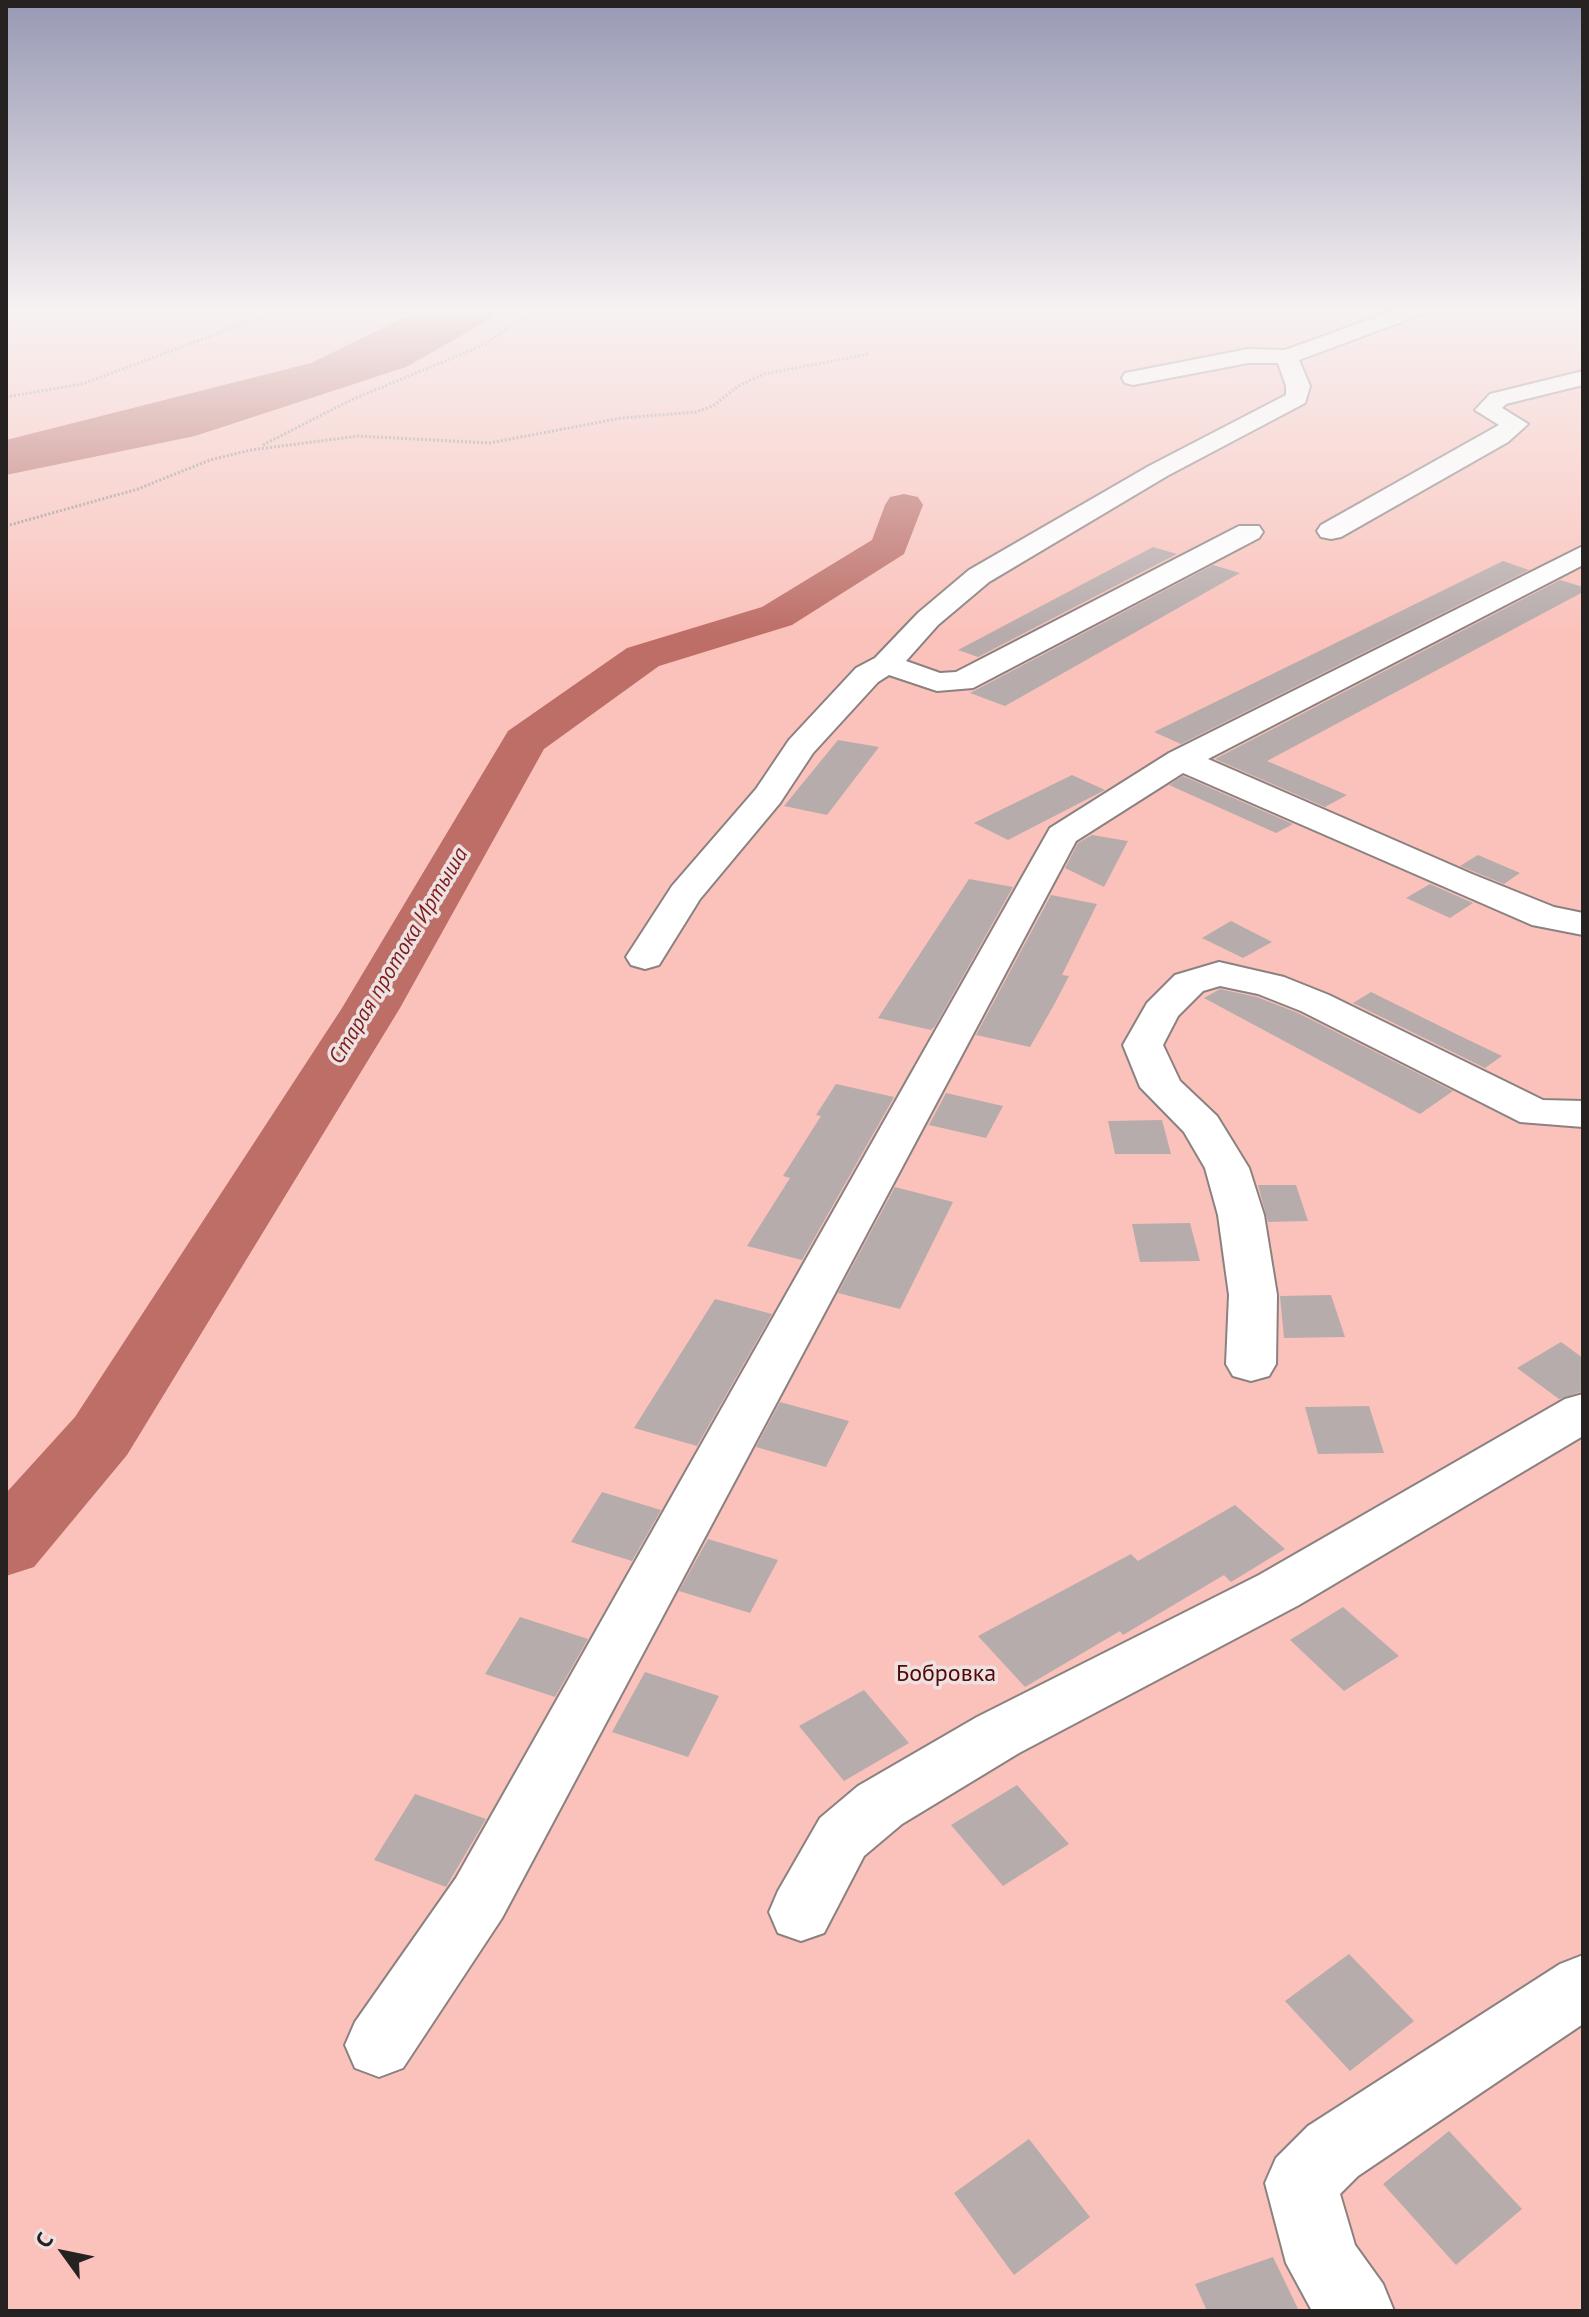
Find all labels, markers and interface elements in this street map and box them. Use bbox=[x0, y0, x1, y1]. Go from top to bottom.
water label: Старая протока Иртыша bbox=[324, 843, 474, 1069]
park label: Бобровка bbox=[896, 1660, 996, 1688]
north arrow bbox=[24, 2213, 104, 2293]
text: С bbox=[29, 2227, 59, 2253]

